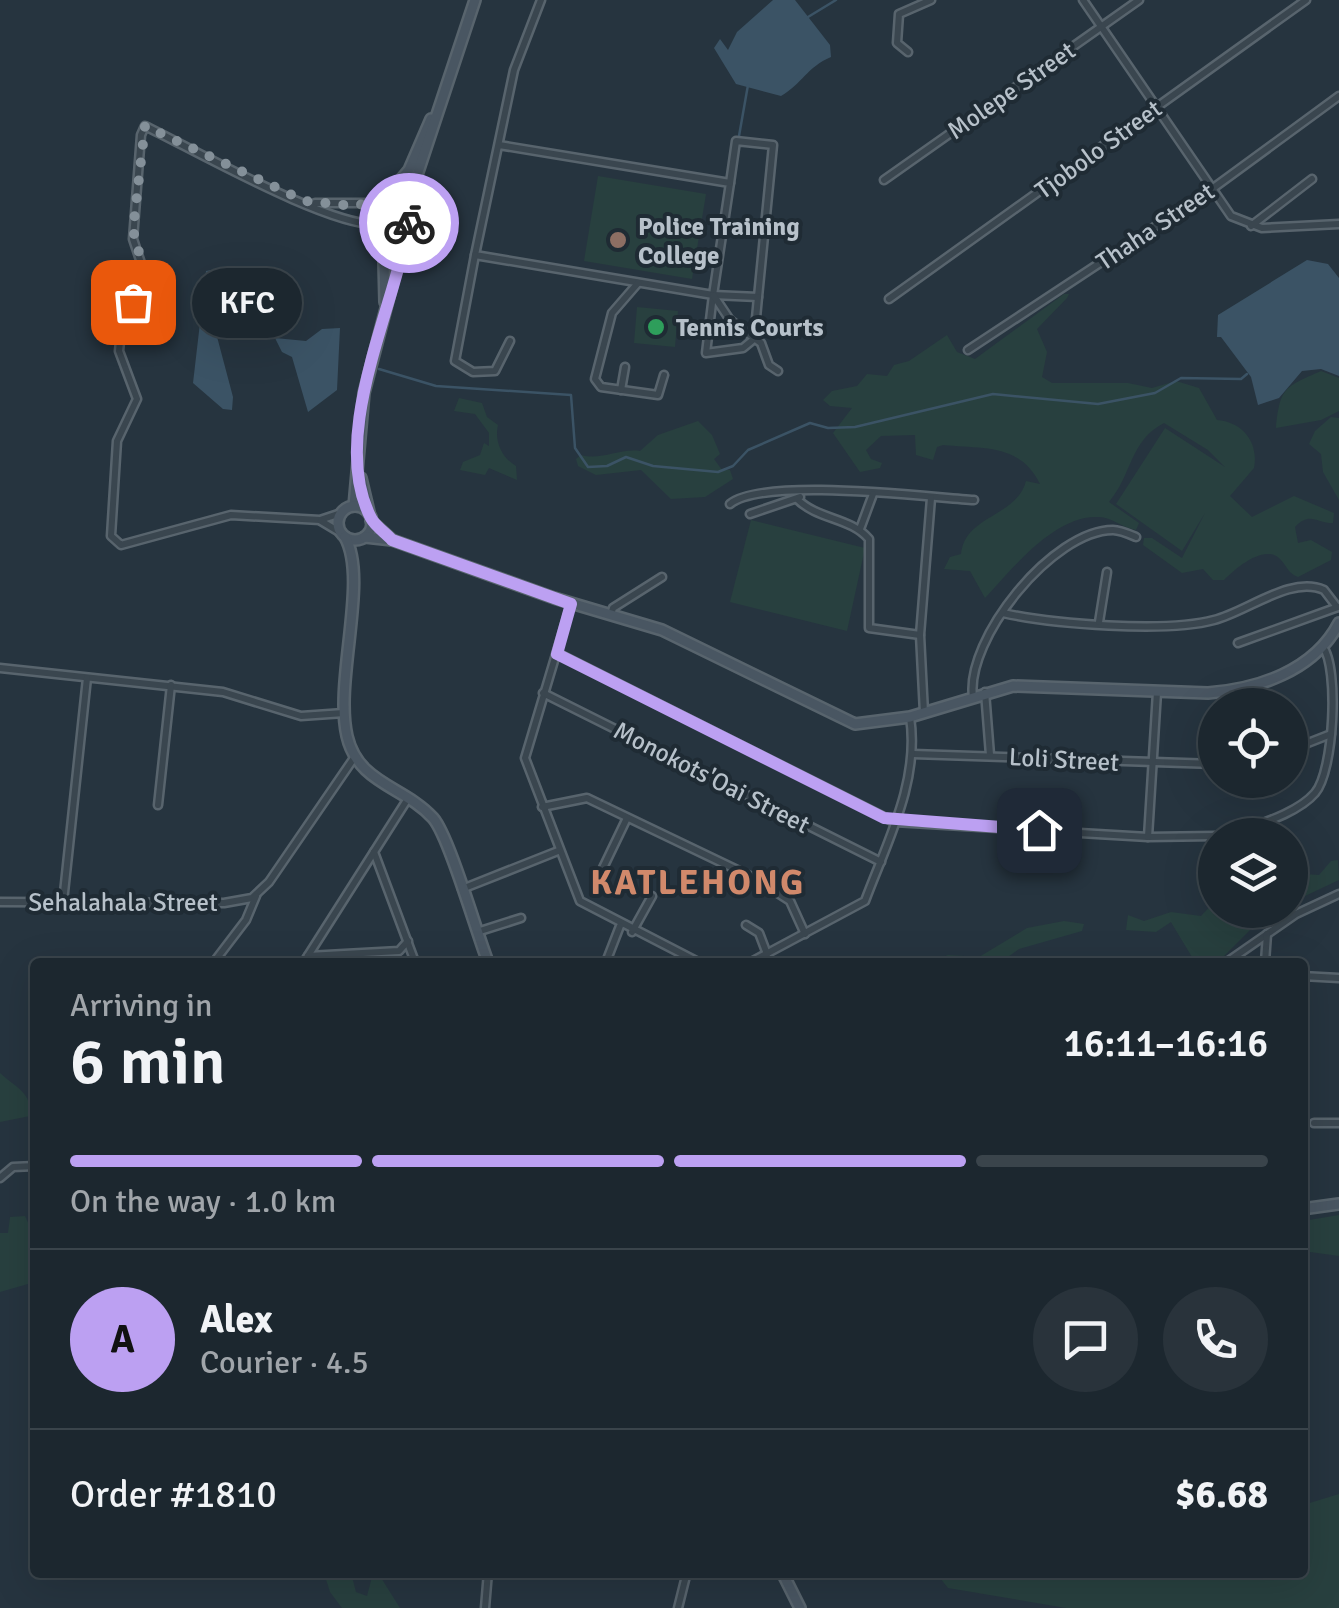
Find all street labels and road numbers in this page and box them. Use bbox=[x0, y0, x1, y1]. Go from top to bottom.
street label: Molepe Street bbox=[941, 35, 1081, 146]
street label: Tjobolo Street bbox=[1029, 93, 1168, 206]
street label: Thaha Street bbox=[1090, 176, 1220, 277]
street label: Monokots'Oai Street bbox=[609, 715, 815, 840]
street label: Loli Street bbox=[1008, 741, 1120, 778]
street label: Sehalahala Street bbox=[28, 887, 218, 918]

